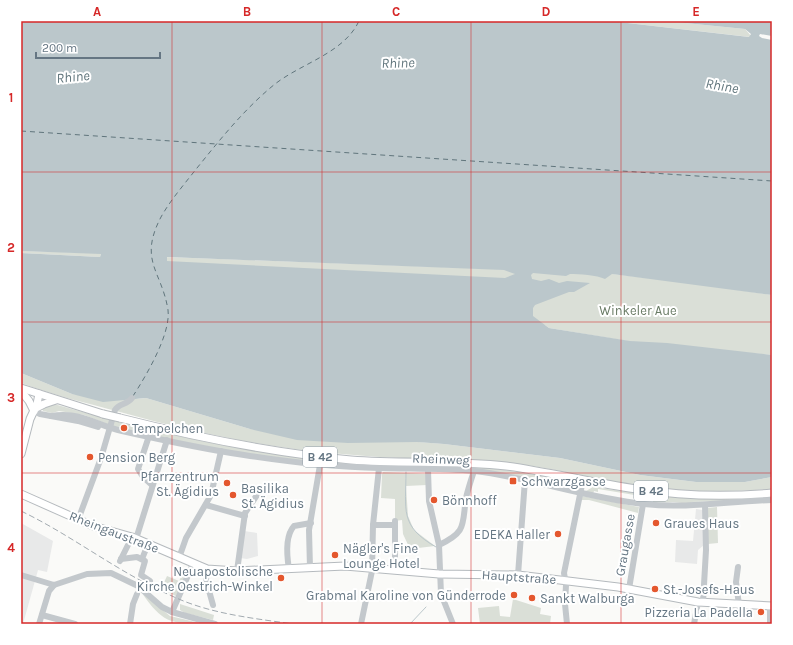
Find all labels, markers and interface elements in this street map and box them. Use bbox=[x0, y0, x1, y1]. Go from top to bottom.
text: A bbox=[93, 4, 101, 19]
text: B bbox=[243, 4, 251, 19]
text: C bbox=[392, 4, 400, 19]
text: D bbox=[542, 4, 551, 19]
text: E bbox=[692, 4, 700, 19]
scale bar bbox=[36, 34, 160, 60]
text: 200 m bbox=[42, 41, 77, 55]
water label: Rhine bbox=[381, 54, 415, 72]
water label: Rhine bbox=[56, 67, 91, 87]
water label: Rhine bbox=[704, 75, 740, 97]
text: 1 bbox=[9, 90, 13, 105]
text: 2 bbox=[7, 240, 15, 255]
park label: Winkeler Aue bbox=[599, 303, 677, 318]
text: 3 bbox=[7, 390, 15, 405]
place label: Tempelchen bbox=[132, 421, 203, 436]
marker: Tempelchen bbox=[119, 423, 129, 433]
road number: B 42 bbox=[303, 447, 337, 467]
place label: Pension Berg bbox=[98, 450, 176, 465]
street label: Rheinweg bbox=[412, 450, 471, 468]
marker: Pension Berg bbox=[85, 452, 95, 462]
place label: Pfarrzentrum St. Ägidius bbox=[140, 469, 219, 499]
place label: Schwarzgasse bbox=[521, 474, 606, 489]
marker: Schwarzgasse bbox=[508, 476, 518, 486]
marker: Pfarrzentrum St. Ägidius bbox=[222, 478, 232, 488]
place label: Basilika St. Ägidius bbox=[241, 481, 304, 511]
road number: B 42 bbox=[634, 481, 668, 501]
marker: Basilika St. Ägidius bbox=[228, 490, 238, 500]
place label: Bönnhoff bbox=[442, 493, 497, 508]
marker: Bönnhoff bbox=[429, 495, 439, 505]
street label: Rheingaustraße bbox=[67, 508, 161, 556]
street label: Graugasse bbox=[612, 512, 638, 577]
place label: Graues Haus bbox=[664, 516, 739, 531]
marker: Graues Haus bbox=[651, 518, 661, 528]
place label: EDEKA Haller bbox=[474, 527, 550, 542]
marker: EDEKA Haller bbox=[553, 529, 563, 539]
text: 4 bbox=[7, 540, 15, 555]
place label: Nägler's Fine Lounge Hotel bbox=[343, 541, 420, 571]
marker: Nägler's Fine Lounge Hotel bbox=[330, 550, 340, 560]
place label: Neuapostolische Kirche Oestrich-Winkel bbox=[137, 564, 273, 594]
street label: Hauptstraße bbox=[481, 567, 557, 587]
marker: Neuapostolische Kirche Oestrich-Winkel bbox=[276, 573, 286, 583]
place label: St.-Josefs-Haus bbox=[663, 582, 755, 597]
marker: St.-Josefs-Haus bbox=[650, 584, 660, 594]
place label: Grabmal Karoline von Günderrode bbox=[306, 588, 506, 603]
marker: Grabmal Karoline von Günderrode bbox=[509, 590, 519, 600]
place label: Sankt Walburga bbox=[540, 591, 635, 606]
marker: Sankt Walburga bbox=[527, 593, 537, 603]
place label: Pizzeria La Padella bbox=[645, 605, 753, 620]
marker: Pizzeria La Padella bbox=[756, 607, 766, 617]

